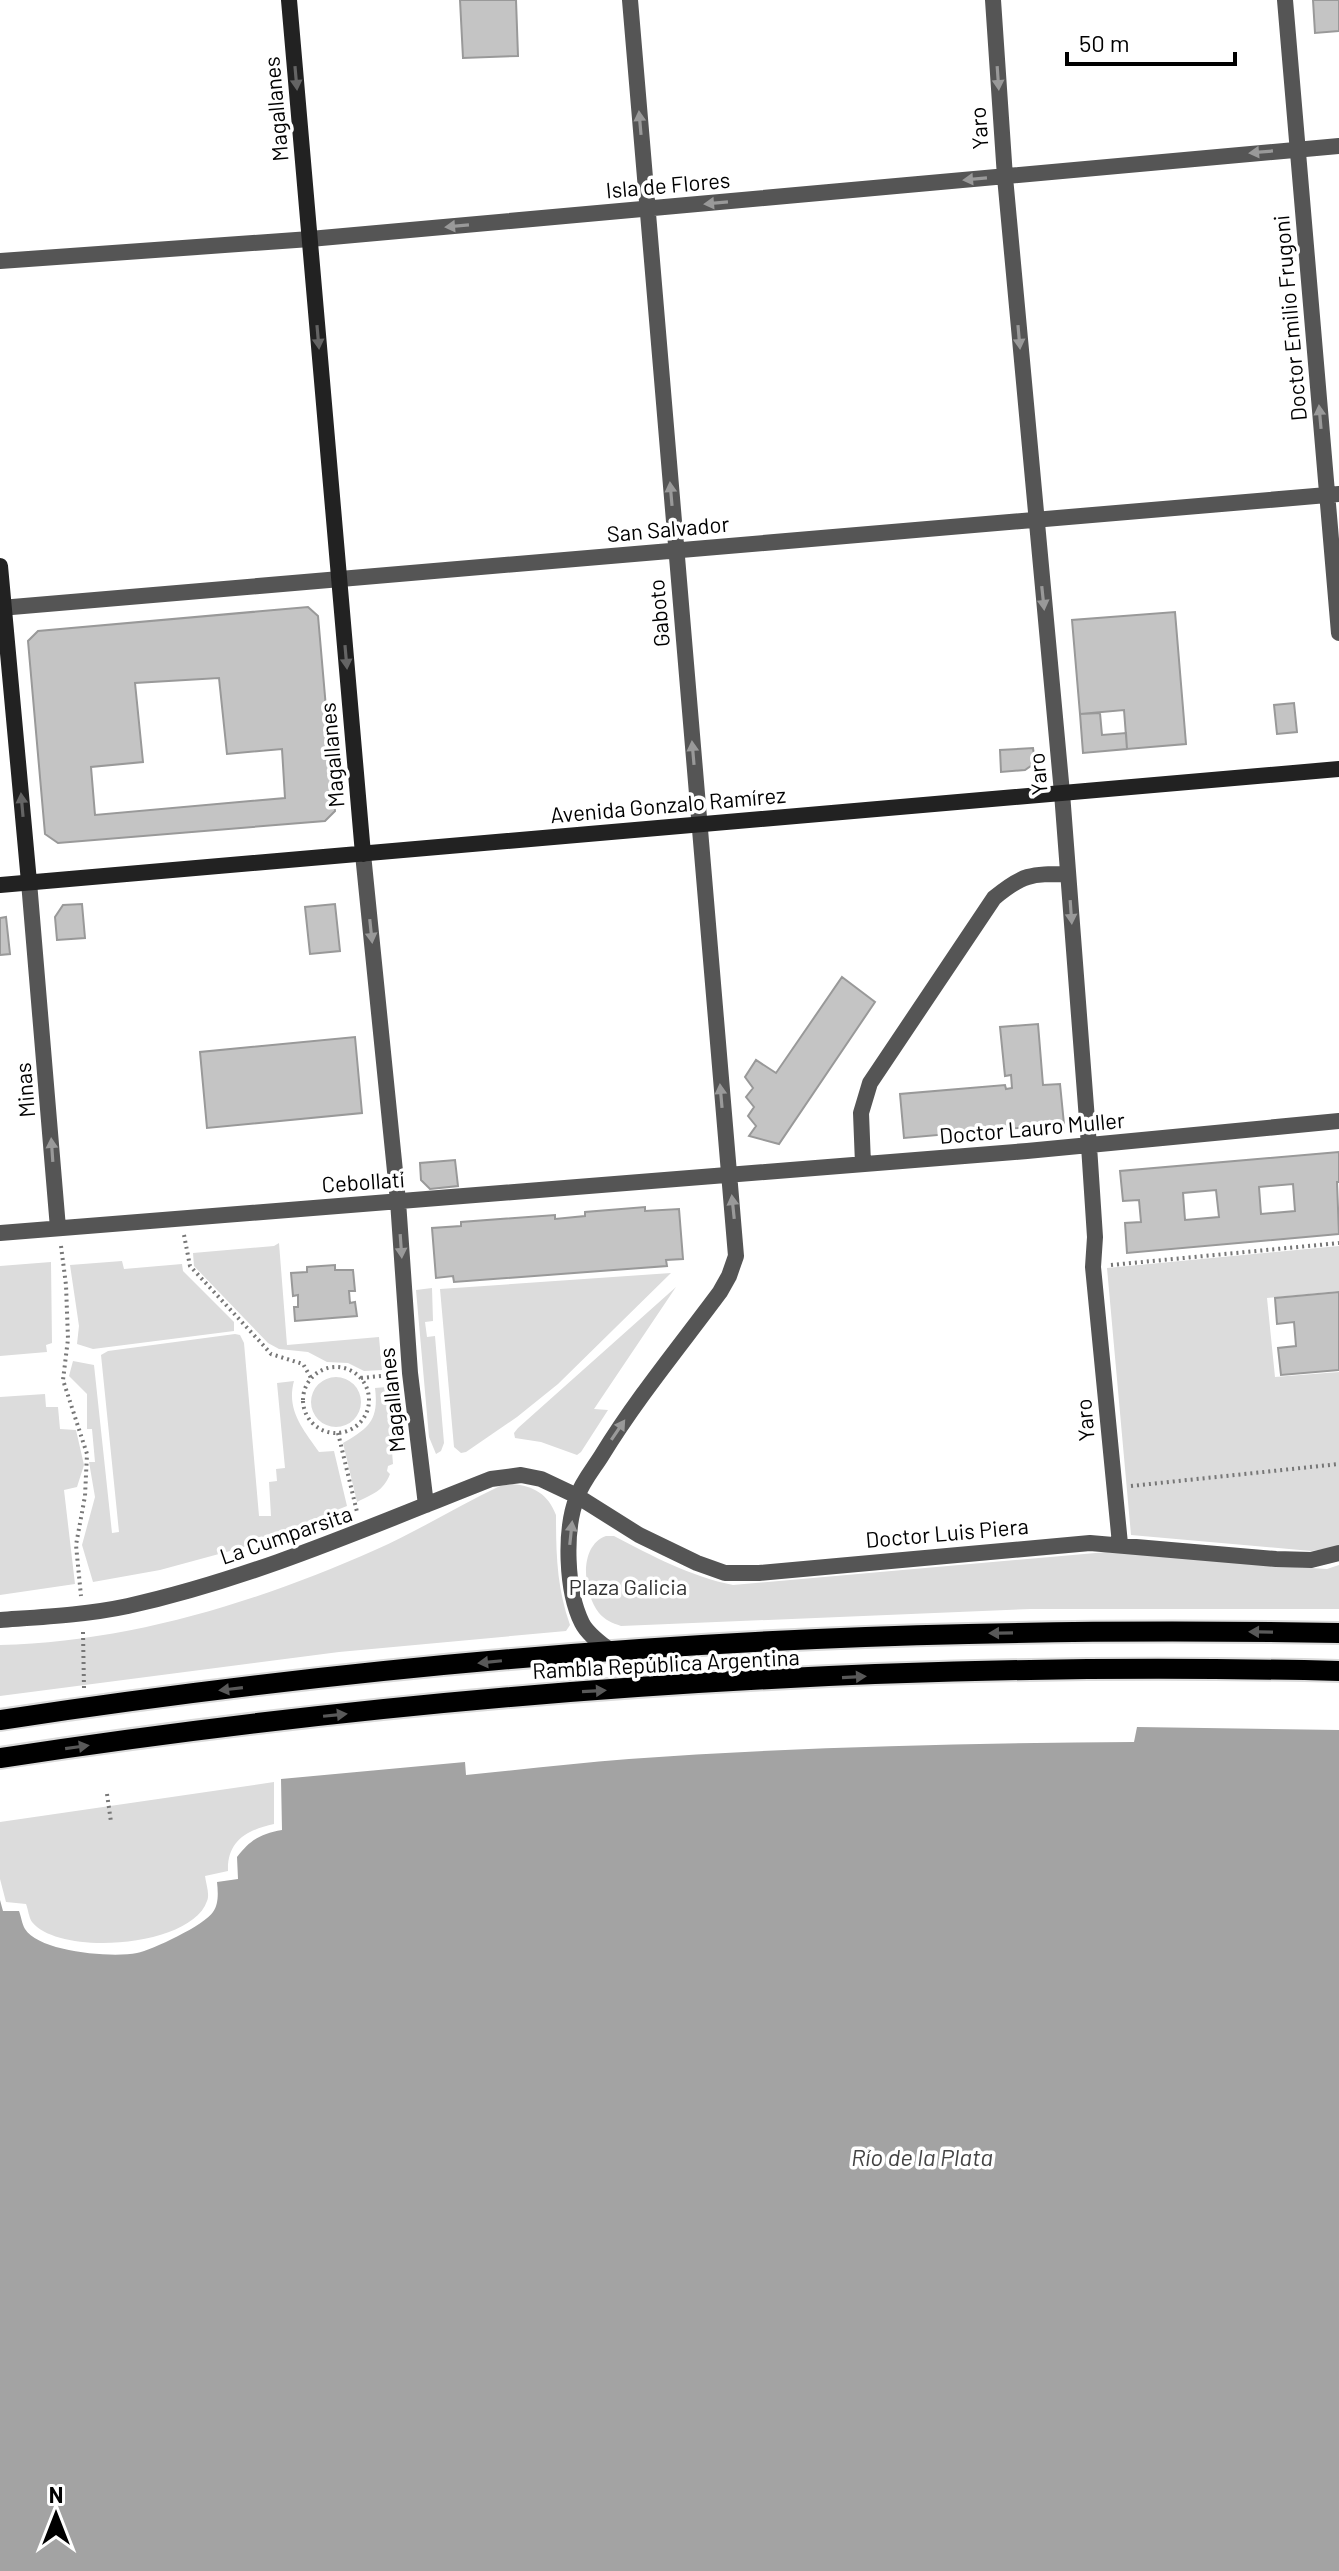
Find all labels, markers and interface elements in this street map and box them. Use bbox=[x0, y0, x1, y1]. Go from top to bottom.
scale bar bbox=[1067, 16, 1235, 66]
text: 50 m bbox=[1079, 28, 1130, 57]
street label: Magallanes bbox=[257, 56, 293, 163]
one-way arrow bbox=[290, 66, 303, 91]
one-way arrow bbox=[992, 66, 1005, 91]
street label: Yaro bbox=[964, 106, 992, 150]
one-way arrow bbox=[633, 110, 646, 135]
one-way arrow bbox=[1248, 146, 1273, 159]
street label: Isla de Flores bbox=[605, 166, 731, 202]
one-way arrow bbox=[962, 173, 987, 186]
one-way arrow bbox=[703, 196, 728, 209]
street label: Doctor Emilio Frugoni bbox=[1267, 214, 1311, 422]
one-way arrow bbox=[444, 220, 469, 233]
one-way arrow bbox=[312, 325, 325, 350]
one-way arrow bbox=[1013, 325, 1026, 350]
one-way arrow bbox=[1313, 405, 1326, 430]
one-way arrow bbox=[665, 481, 678, 506]
street label: San Salvador bbox=[606, 510, 730, 546]
street label: Gaboto bbox=[642, 578, 674, 648]
one-way arrow bbox=[1037, 585, 1050, 610]
one-way arrow bbox=[339, 645, 352, 670]
street label: Magallanes bbox=[313, 702, 349, 809]
one-way arrow bbox=[686, 740, 699, 765]
street label: Yaro bbox=[1022, 752, 1052, 796]
street label: Avenida Gonzalo Ramírez bbox=[549, 781, 787, 827]
one-way arrow bbox=[15, 792, 28, 817]
one-way arrow bbox=[1065, 900, 1078, 925]
one-way arrow bbox=[364, 919, 377, 944]
street label: Minas bbox=[9, 1062, 39, 1119]
one-way arrow bbox=[715, 1083, 728, 1108]
street label: Doctor Lauro Muller bbox=[938, 1106, 1126, 1148]
one-way arrow bbox=[45, 1137, 58, 1162]
street label: Cebollatí bbox=[321, 1165, 405, 1197]
one-way arrow bbox=[726, 1195, 739, 1220]
one-way arrow bbox=[395, 1234, 408, 1259]
street label: Magallanes bbox=[373, 1346, 409, 1454]
street label: Yaro bbox=[1069, 1398, 1099, 1442]
one-way arrow bbox=[610, 1419, 624, 1441]
street label: La Cumparsita bbox=[216, 1499, 355, 1569]
street label: Doctor Luis Piera bbox=[864, 1512, 1030, 1552]
one-way arrow bbox=[564, 1520, 577, 1545]
park label: Plaza Galicia bbox=[569, 1573, 687, 1599]
one-way arrow bbox=[1248, 1626, 1273, 1638]
one-way arrow bbox=[988, 1627, 1013, 1639]
street label: Rambla República Argentina bbox=[532, 1643, 800, 1683]
one-way arrow bbox=[477, 1655, 502, 1668]
one-way arrow bbox=[842, 1670, 867, 1683]
one-way arrow bbox=[218, 1683, 243, 1696]
one-way arrow bbox=[582, 1685, 607, 1698]
one-way arrow bbox=[323, 1708, 348, 1721]
one-way arrow bbox=[65, 1740, 90, 1753]
water label: Río de la Plata bbox=[851, 2142, 993, 2171]
north arrow bbox=[16, 2475, 96, 2555]
text: N bbox=[49, 2481, 63, 2507]

